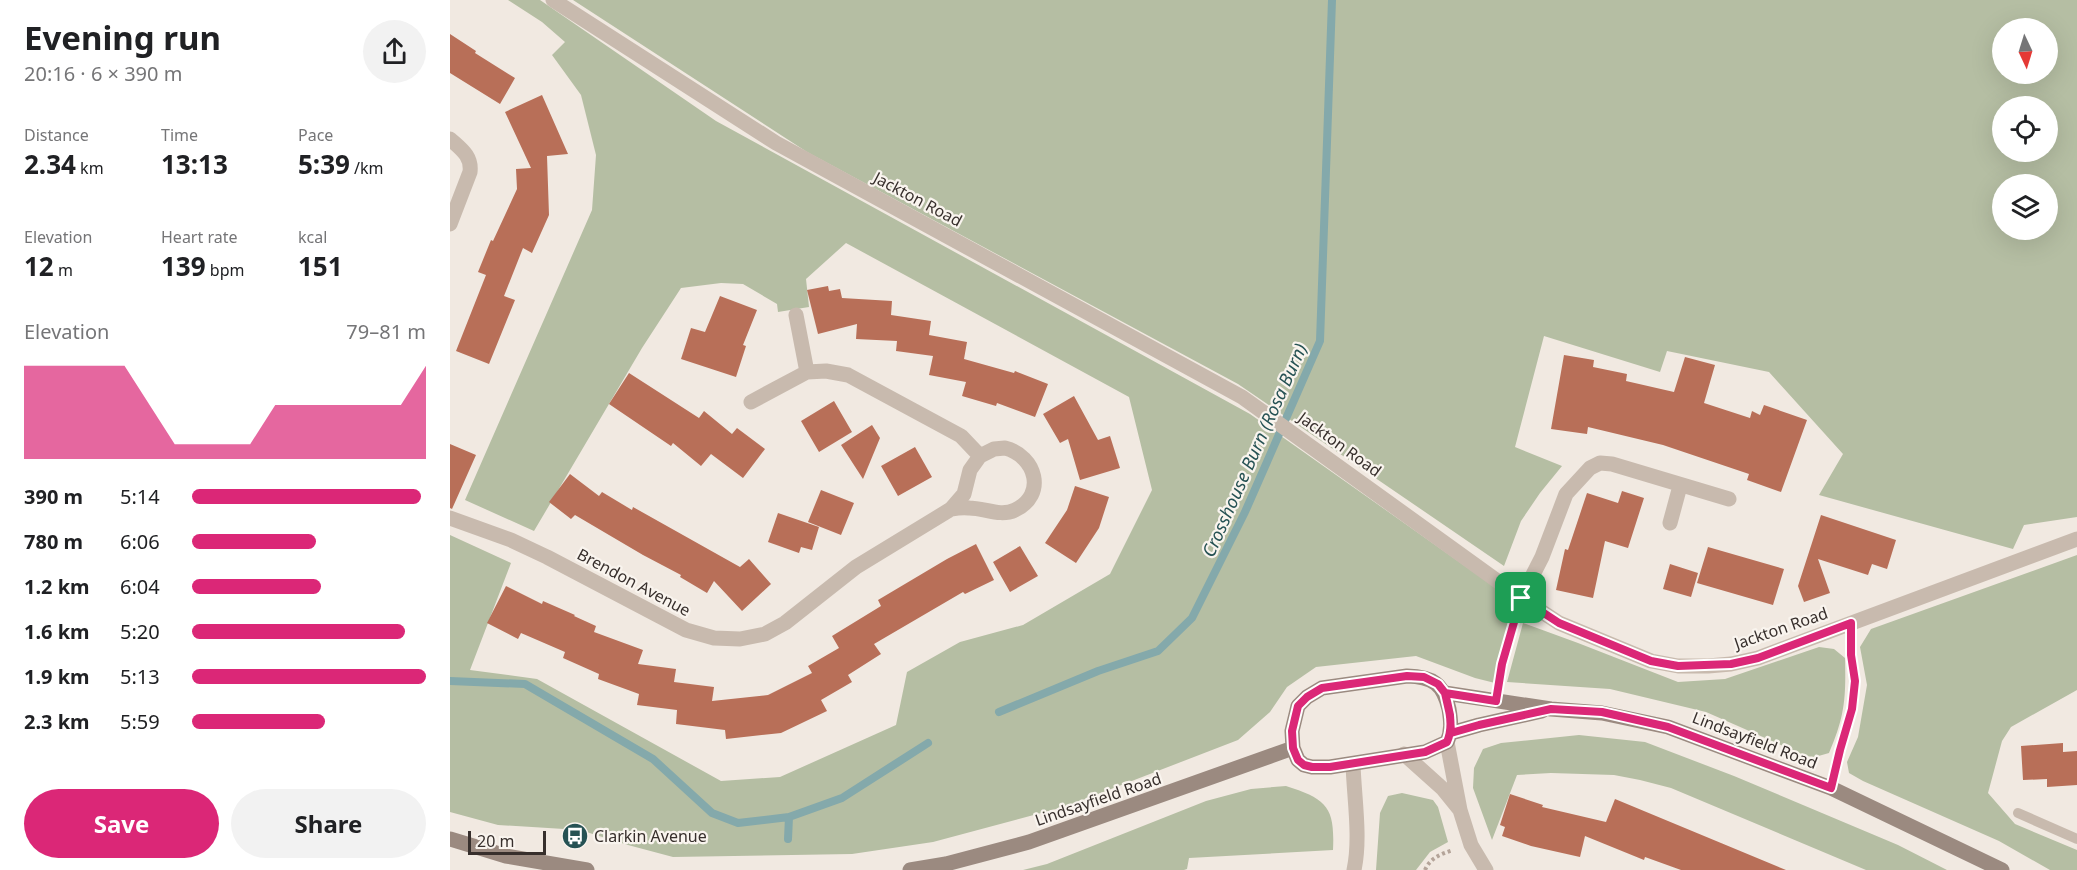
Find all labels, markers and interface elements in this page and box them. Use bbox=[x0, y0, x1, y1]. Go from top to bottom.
text: Evening run bbox=[24, 15, 221, 60]
north arrow bbox=[1992, 18, 2058, 84]
map controls bbox=[1992, 18, 2058, 240]
button: share bbox=[363, 20, 426, 83]
text: 20:16 · 6 × 390 m bbox=[24, 60, 182, 87]
button: locate bbox=[1992, 96, 2058, 162]
text: Distance bbox=[24, 124, 89, 146]
text: Time bbox=[161, 124, 198, 146]
text: Pace bbox=[298, 124, 333, 146]
text: 2.34 bbox=[24, 146, 76, 182]
text: 13:13 bbox=[161, 146, 228, 182]
text: 5:39 bbox=[298, 146, 350, 182]
text: km bbox=[76, 157, 104, 179]
text: /km bbox=[350, 157, 384, 179]
street label: Jackton Road bbox=[868, 165, 966, 232]
button: layers bbox=[1992, 174, 2058, 240]
text: Elevation bbox=[24, 226, 92, 248]
text: Heart rate bbox=[161, 226, 237, 248]
text: kcal bbox=[298, 226, 327, 248]
text: 12 bbox=[24, 248, 54, 284]
text: 139 bbox=[161, 248, 206, 284]
text: 151 bbox=[298, 248, 343, 284]
text: m bbox=[54, 259, 73, 281]
text: bpm bbox=[206, 259, 244, 281]
text: Elevation bbox=[24, 318, 109, 345]
text: 79–81 m bbox=[346, 318, 426, 345]
water label: Crosshouse Burn (Rosa Burn) bbox=[1196, 339, 1312, 561]
street label: Jackton Road bbox=[1292, 405, 1386, 482]
text: 390 m bbox=[24, 483, 83, 510]
text: 5:14 bbox=[120, 483, 160, 510]
text: 780 m bbox=[24, 528, 83, 555]
text: 6:06 bbox=[120, 528, 160, 555]
street label: Brendon Avenue bbox=[573, 543, 695, 621]
pin bbox=[1495, 572, 1546, 623]
text: 1.2 km bbox=[24, 573, 90, 600]
text: 6:04 bbox=[120, 573, 160, 600]
icon: arrive bbox=[1504, 581, 1537, 614]
street label: Jackton Road bbox=[1729, 602, 1831, 655]
text: 1.6 km bbox=[24, 618, 90, 645]
text: 5:20 bbox=[120, 618, 160, 645]
text: 1.9 km bbox=[24, 663, 90, 690]
text: 5:13 bbox=[120, 663, 160, 690]
street label: Lindsayfield Road bbox=[1689, 706, 1821, 774]
text: 2.3 km bbox=[24, 708, 90, 735]
text: 5:59 bbox=[120, 708, 160, 735]
street label: Lindsayfield Road bbox=[1032, 767, 1164, 831]
button: Save bbox=[24, 789, 219, 858]
button: Share bbox=[231, 789, 426, 858]
bus stop icon: Clarkin Avenue bbox=[560, 821, 590, 851]
place label: Clarkin Avenue bbox=[594, 825, 707, 847]
scale bar bbox=[468, 828, 546, 856]
text: 20 m bbox=[477, 830, 514, 852]

